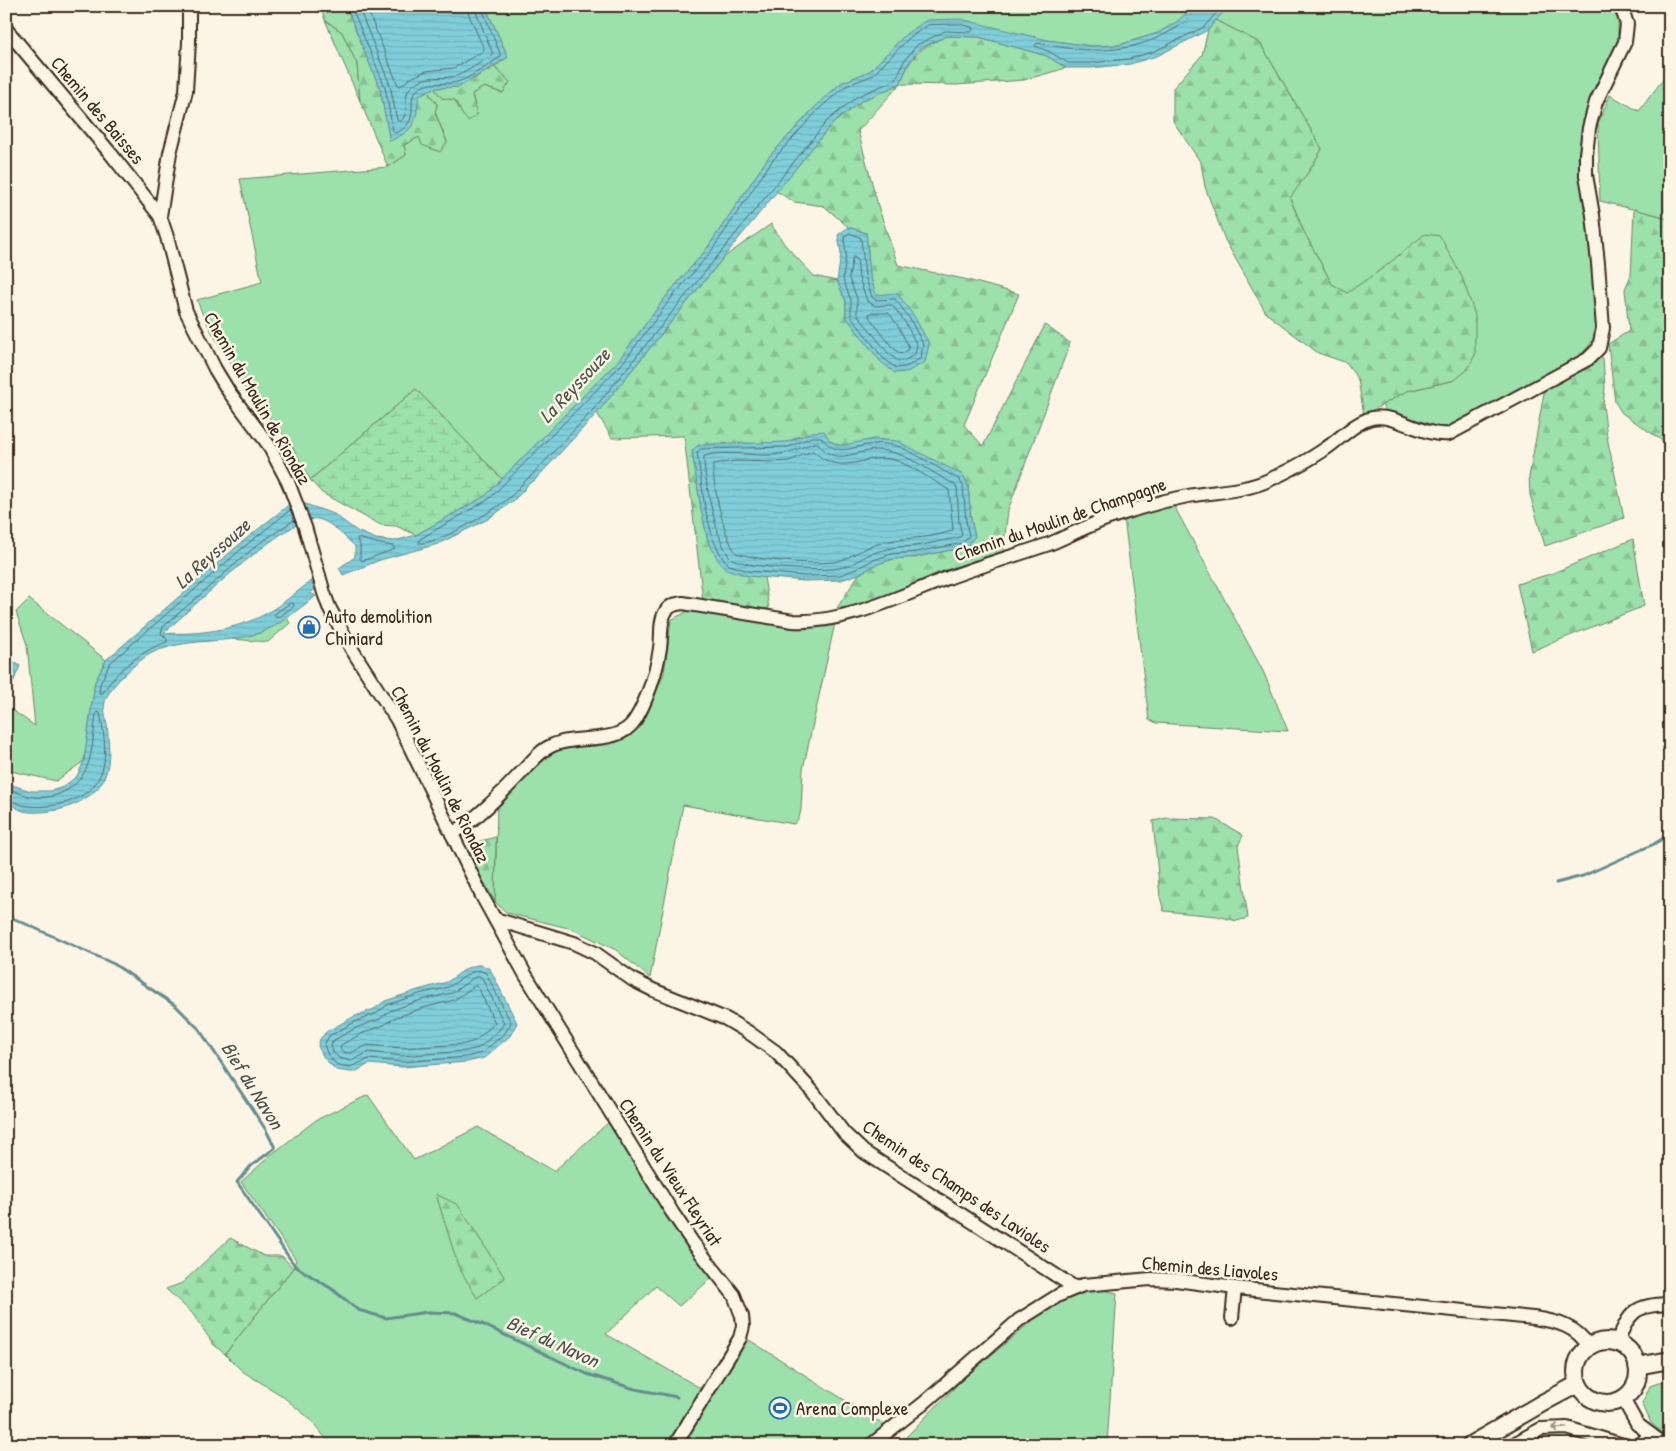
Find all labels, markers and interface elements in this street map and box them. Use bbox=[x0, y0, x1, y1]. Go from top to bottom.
street label: Chemin des Baisses bbox=[45, 50, 151, 170]
street label: Chemin du Moulin de Riondaz bbox=[198, 307, 318, 489]
water label: La Reyssouze bbox=[532, 341, 617, 429]
street label: Chemin du Moulin de Champagne bbox=[951, 470, 1170, 568]
water label: La Reyssouze bbox=[168, 511, 257, 595]
place label: Auto demolition Chiniard bbox=[325, 603, 432, 651]
shop icon: Auto demolition Chiniard bbox=[297, 615, 321, 639]
street label: Chemin du Moulin de Riondaz bbox=[385, 681, 497, 867]
water label: Bief du Navon bbox=[215, 1036, 292, 1136]
street label: Chemin du Vieux Fleyriat bbox=[613, 1093, 729, 1252]
street label: Chemin des Champs des Lavioles bbox=[858, 1113, 1056, 1259]
street label: Chemin des Liavoles bbox=[1141, 1249, 1279, 1287]
water label: Bief du Navon bbox=[503, 1309, 605, 1374]
place label: Arena Complexe bbox=[796, 1395, 909, 1421]
sports icon: Arena Complexe bbox=[768, 1396, 792, 1420]
one-way arrow bbox=[1552, 1424, 1568, 1433]

